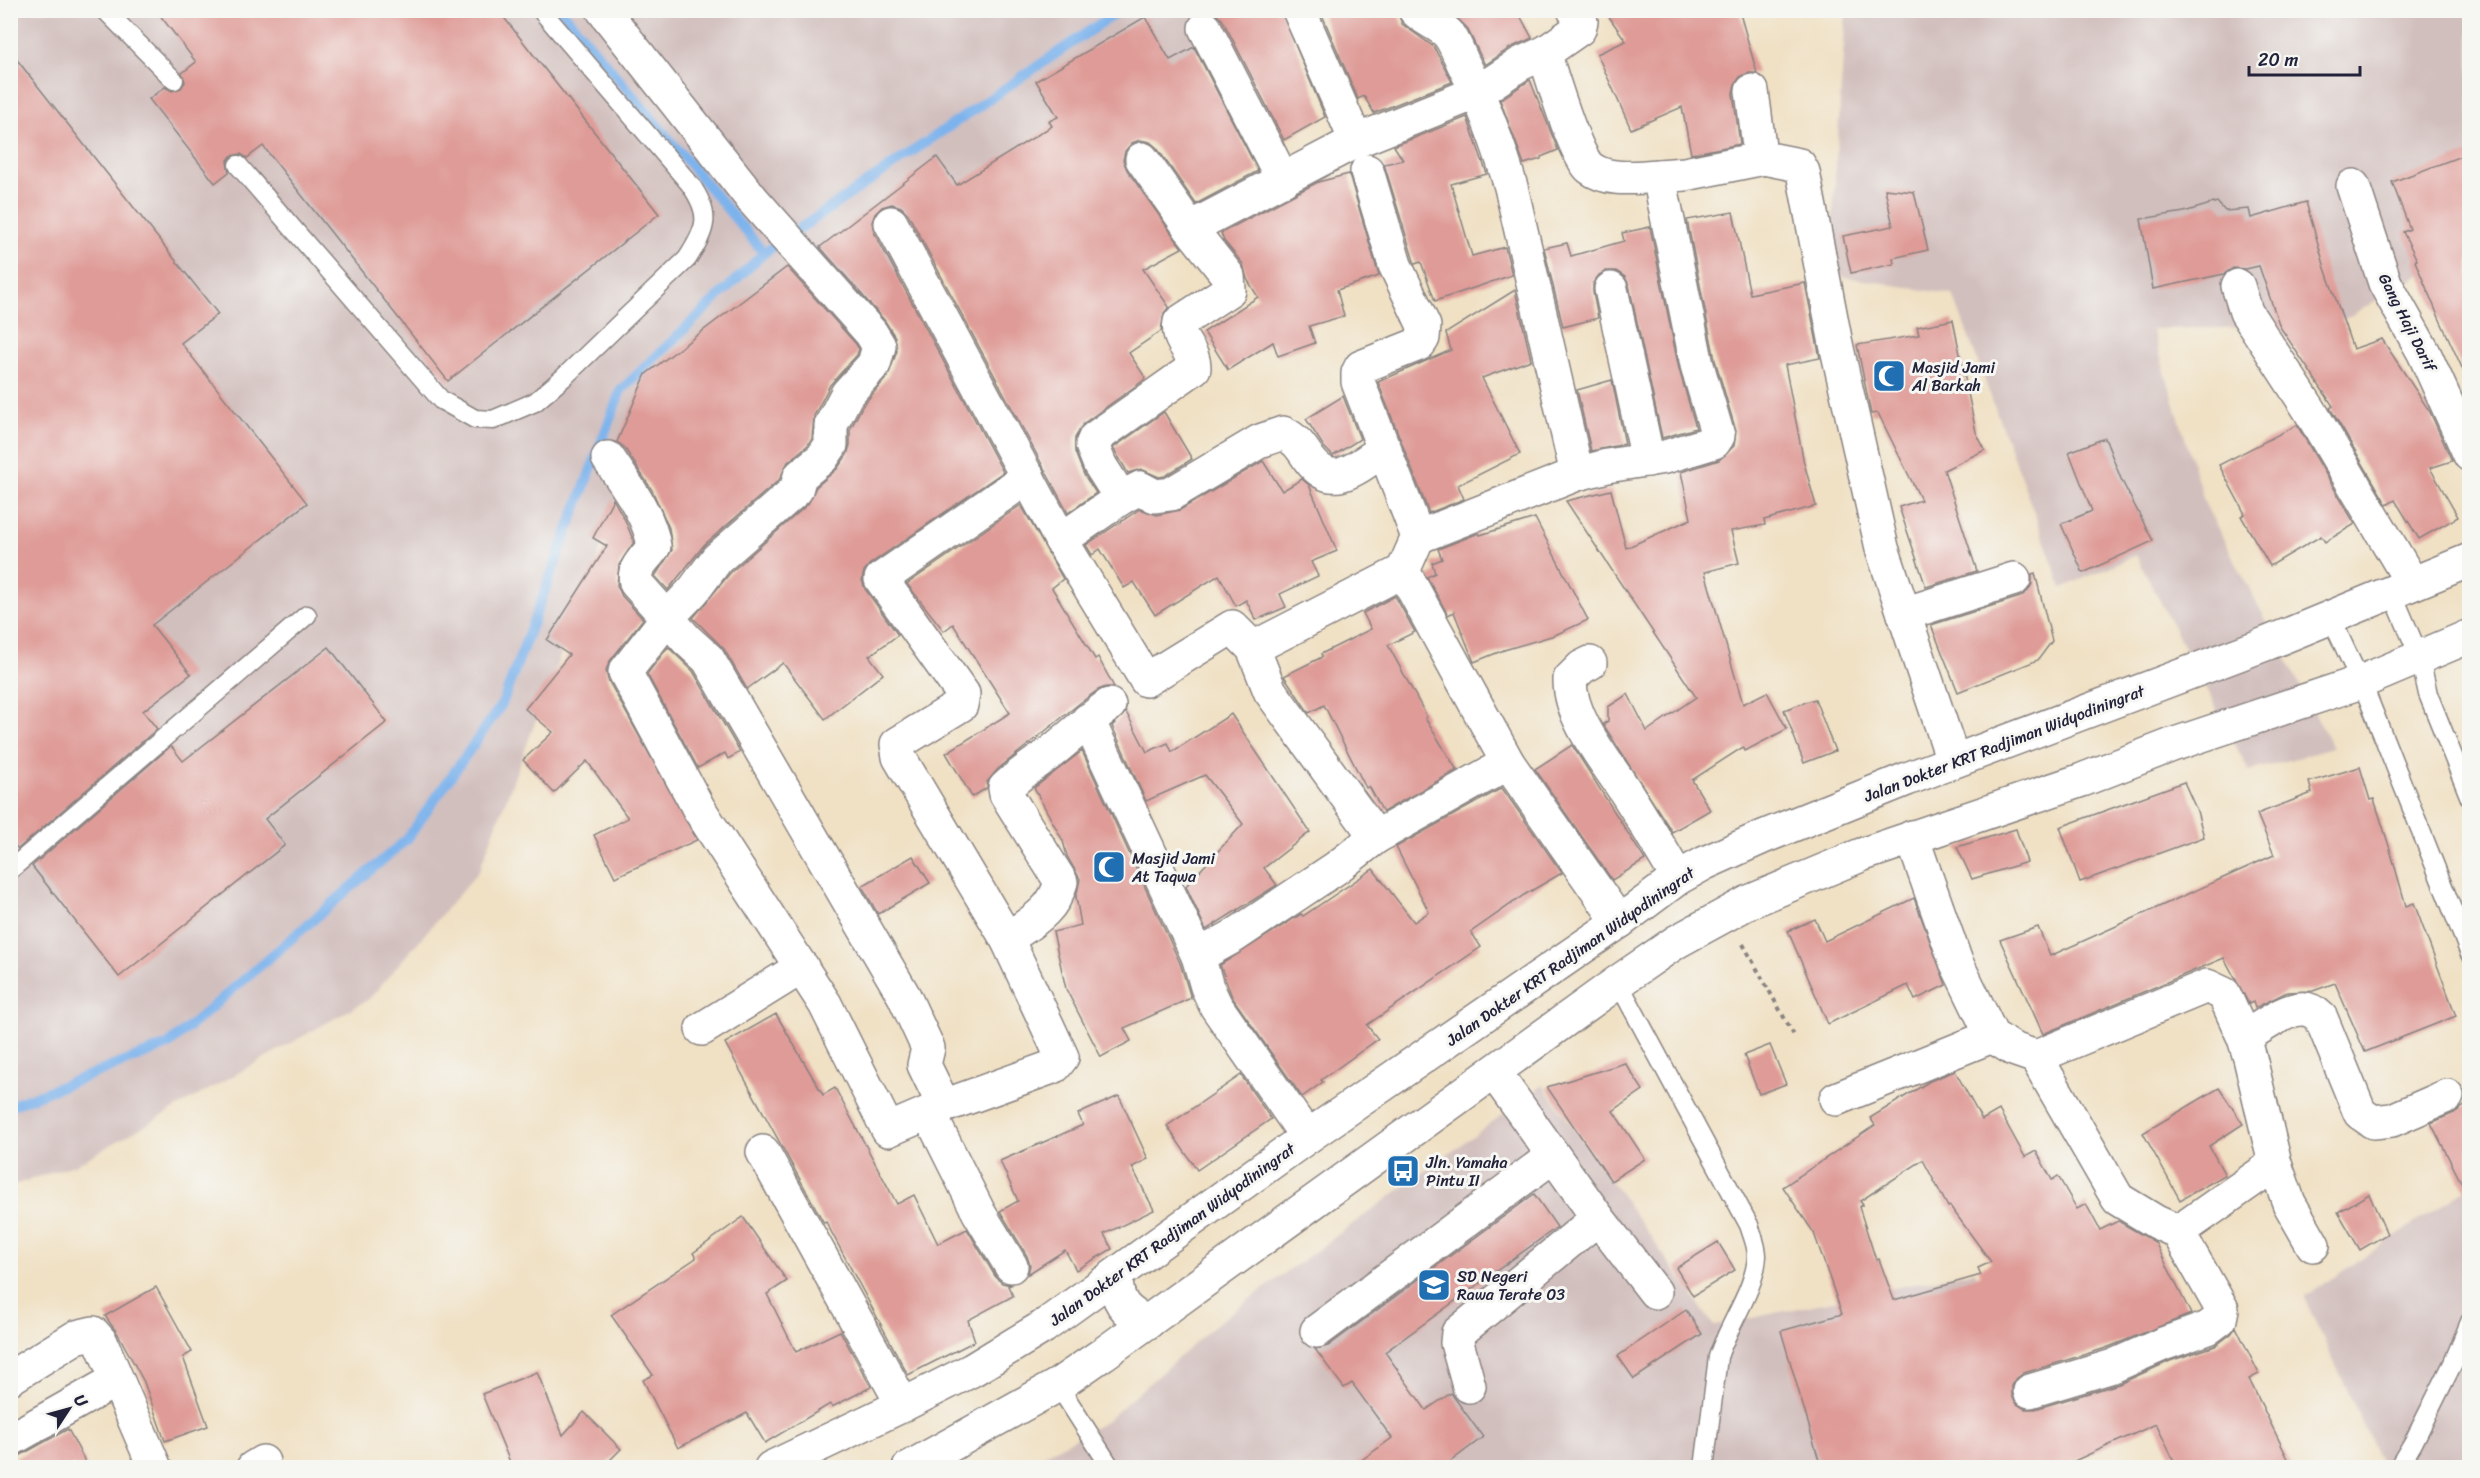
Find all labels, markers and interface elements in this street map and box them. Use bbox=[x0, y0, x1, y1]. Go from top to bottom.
scale bar bbox=[2249, 39, 2360, 77]
text: 20 m bbox=[2258, 44, 2298, 76]
street label: Gang Haji Darif bbox=[2370, 268, 2446, 378]
place label: Masjid Jami Al Barkah bbox=[1911, 353, 1995, 400]
mosque icon: Masjid Jami Al Barkah bbox=[1871, 358, 1907, 394]
street label: Jalan Dokter KRT Radjiman Widyodiningrat bbox=[1859, 676, 2149, 811]
place label: Masjid Jami At Taqwa bbox=[1131, 844, 1215, 891]
mosque icon: Masjid Jami At Taqwa bbox=[1091, 849, 1127, 885]
street label: Jalan Dokter KRT Radjiman Widyodiningrat bbox=[1439, 859, 1701, 1054]
street label: Jalan Dokter KRT Radjiman Widyodiningrat bbox=[1042, 1135, 1302, 1334]
place label: Jln. Yamaha Pintu II bbox=[1425, 1148, 1508, 1195]
bus stop icon: Jln. Yamaha Pintu II bbox=[1385, 1153, 1421, 1189]
place label: SD Negeri Rawa Terate 03 bbox=[1457, 1262, 1565, 1309]
school or university icon: SD Negeri Rawa Terate 03 bbox=[1416, 1267, 1452, 1303]
north arrow bbox=[39, 1379, 99, 1439]
text: U bbox=[66, 1388, 96, 1414]

